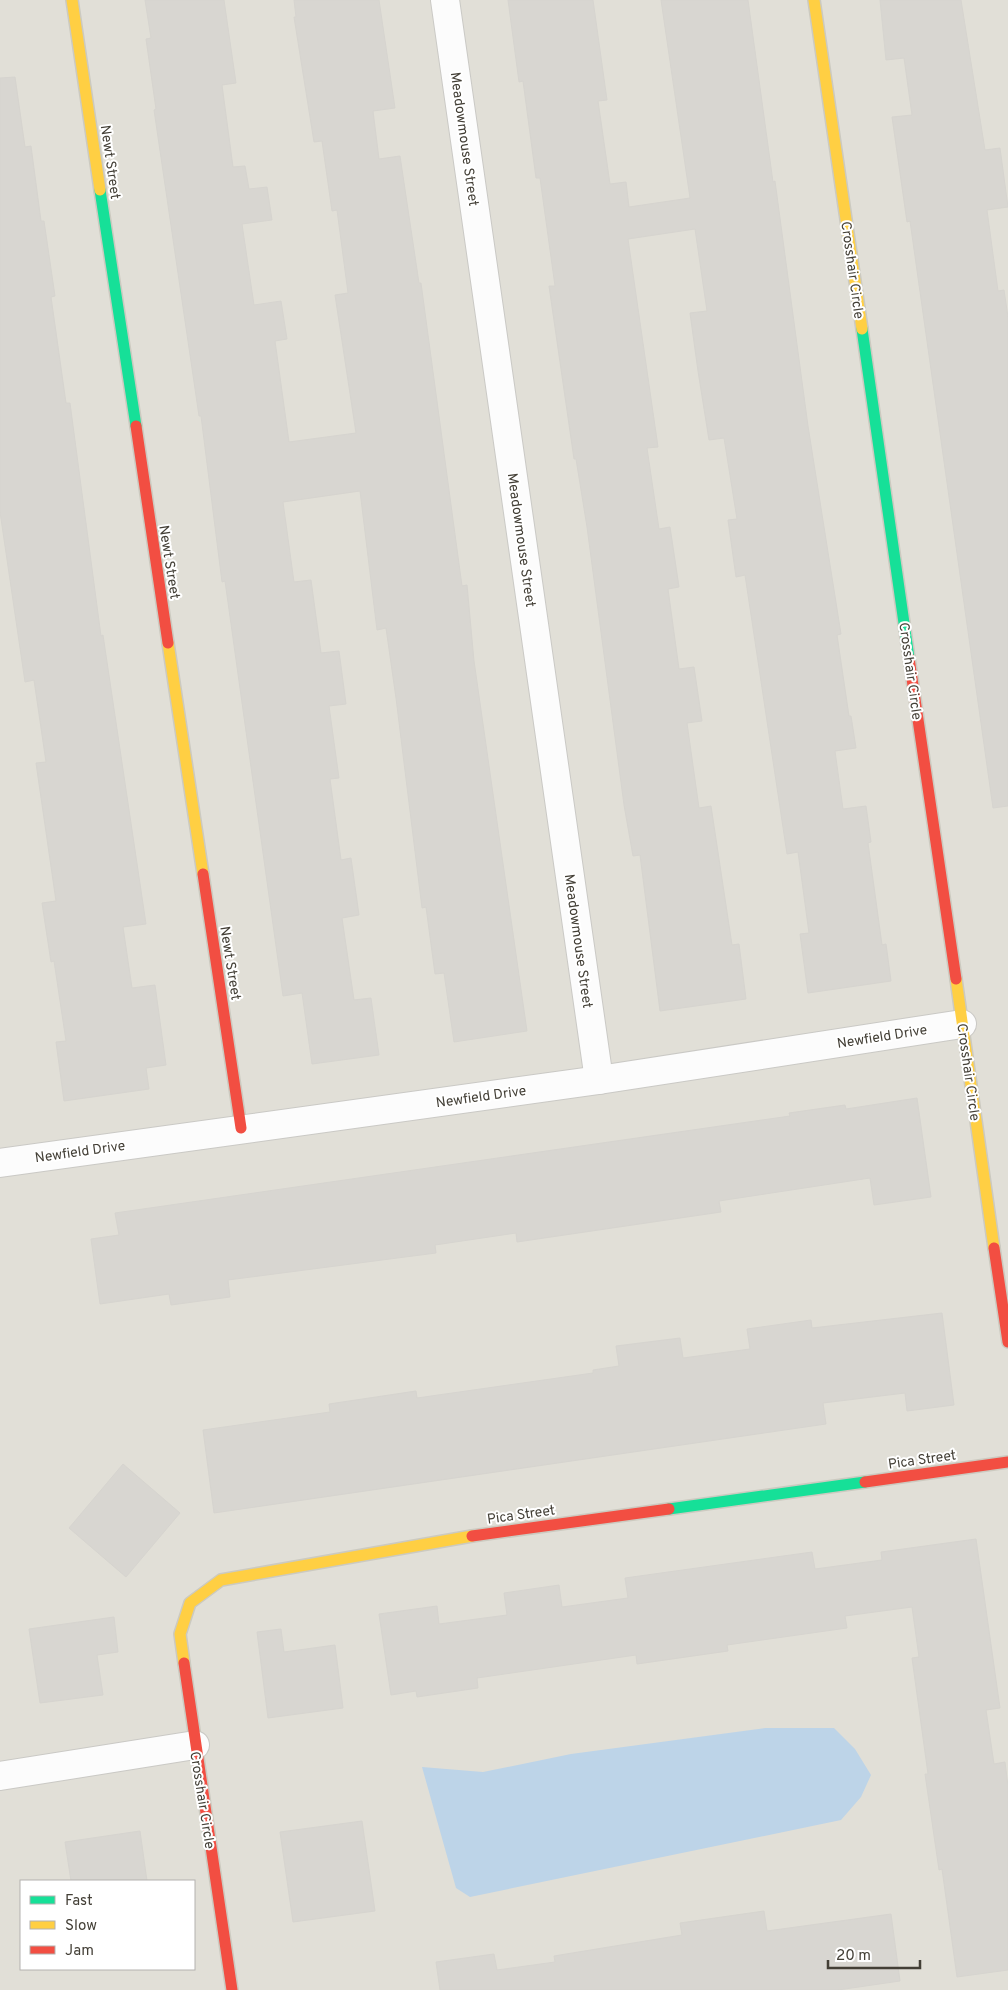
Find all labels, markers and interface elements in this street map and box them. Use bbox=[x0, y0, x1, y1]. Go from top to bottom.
street label: Meadowmouse Street bbox=[446, 71, 481, 207]
street label: Newt Street bbox=[96, 124, 123, 200]
street label: Crosshair Circle bbox=[836, 220, 867, 320]
street label: Meadowmouse Street bbox=[503, 472, 538, 608]
street label: Newt Street bbox=[154, 524, 183, 600]
street label: Crosshair Circle bbox=[894, 621, 925, 721]
street label: Meadowmouse Street bbox=[560, 873, 595, 1009]
street label: Newt Street bbox=[215, 925, 244, 1001]
street label: Newfield Drive bbox=[836, 1022, 929, 1053]
street label: Crosshair Circle bbox=[952, 1022, 983, 1122]
street label: Newfield Drive bbox=[435, 1083, 527, 1112]
street label: Newfield Drive bbox=[34, 1138, 126, 1167]
street label: Pica Street bbox=[887, 1447, 957, 1474]
street label: Pica Street bbox=[486, 1502, 556, 1529]
street label: Crosshair Circle bbox=[185, 1750, 218, 1850]
legend bbox=[20, 1880, 195, 1970]
text: Fast bbox=[65, 1892, 93, 1911]
text: Slow bbox=[65, 1917, 97, 1936]
scale bar bbox=[828, 1938, 920, 1970]
text: Jam bbox=[65, 1942, 94, 1961]
text: 20 m bbox=[836, 1947, 871, 1966]

